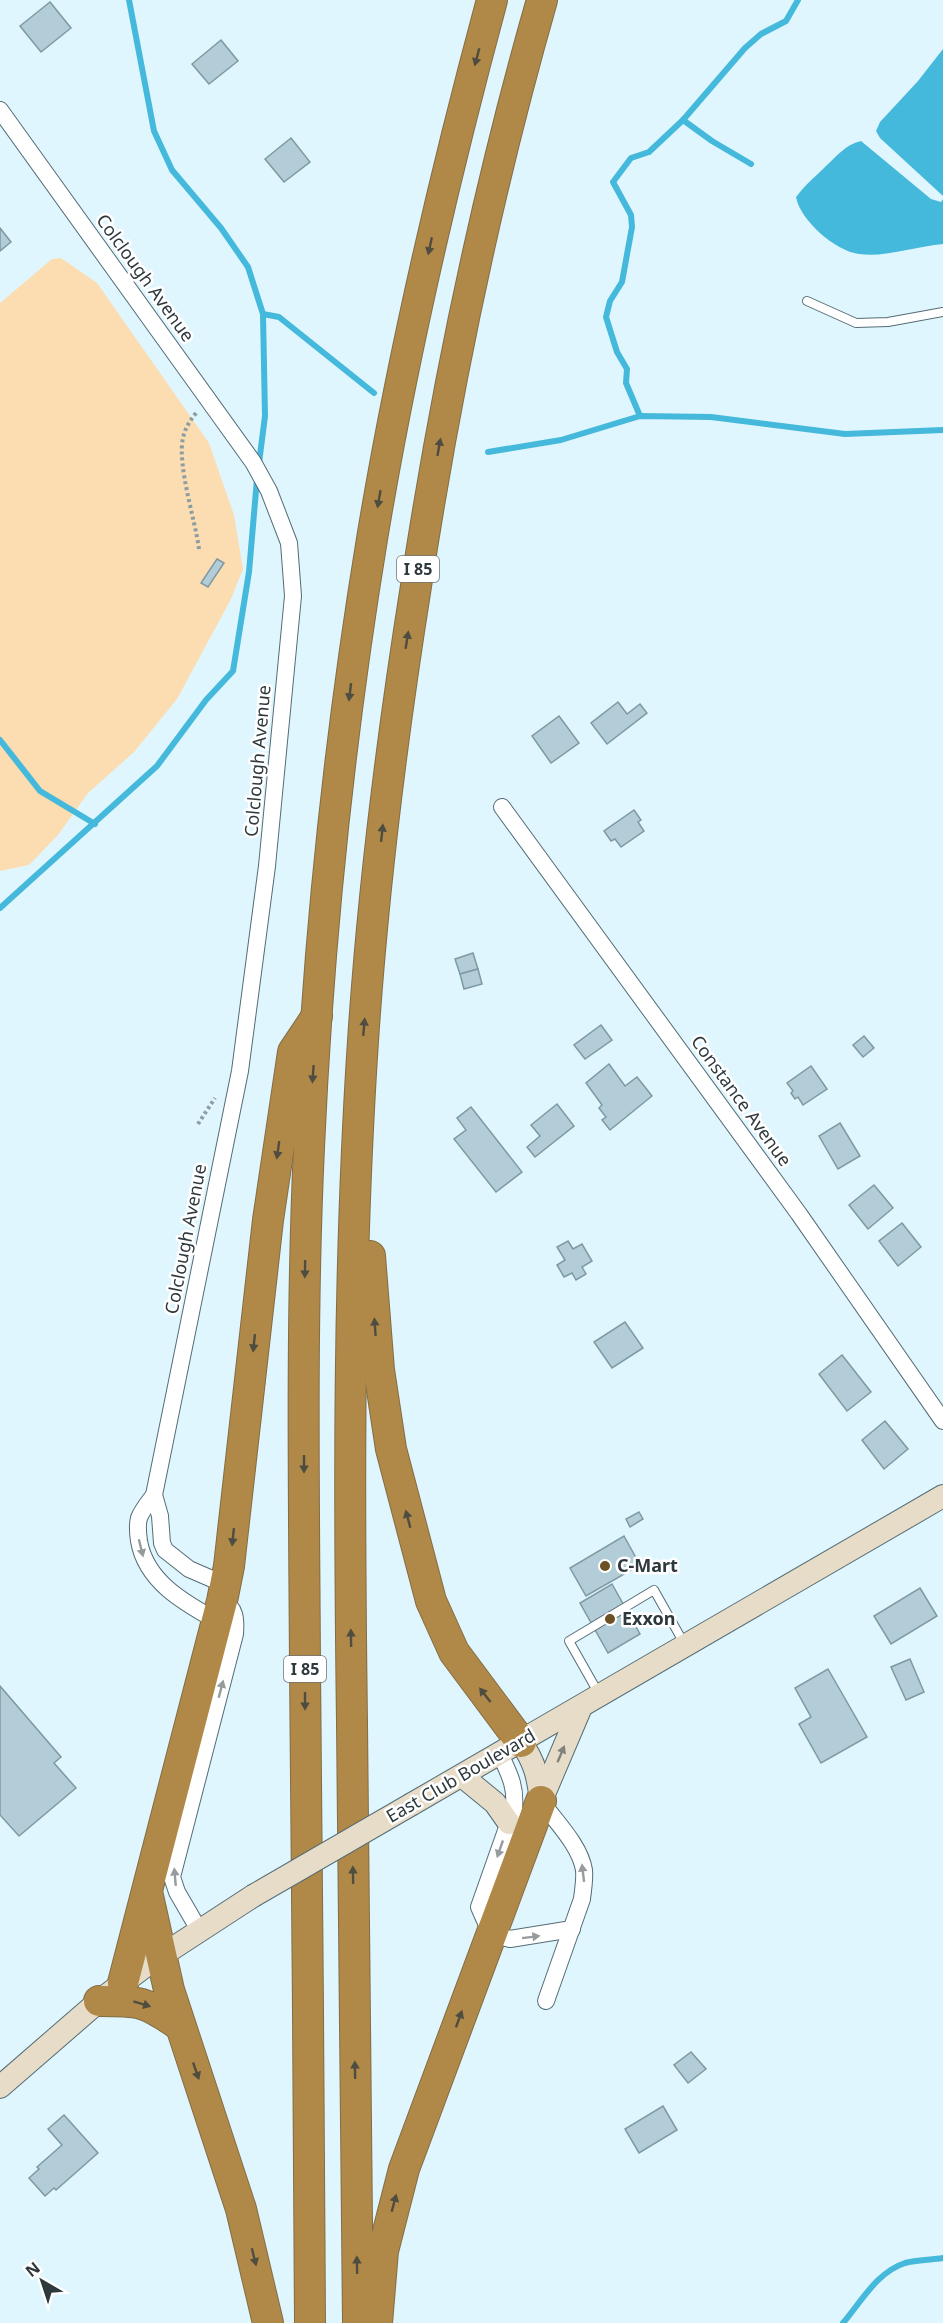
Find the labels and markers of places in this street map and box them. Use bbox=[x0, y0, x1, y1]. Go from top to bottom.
place label: C-Mart bbox=[617, 1553, 678, 1577]
marker: C-Mart bbox=[598, 1559, 612, 1573]
place label: Exxon bbox=[622, 1606, 675, 1630]
marker: Exxon bbox=[603, 1612, 617, 1626]

